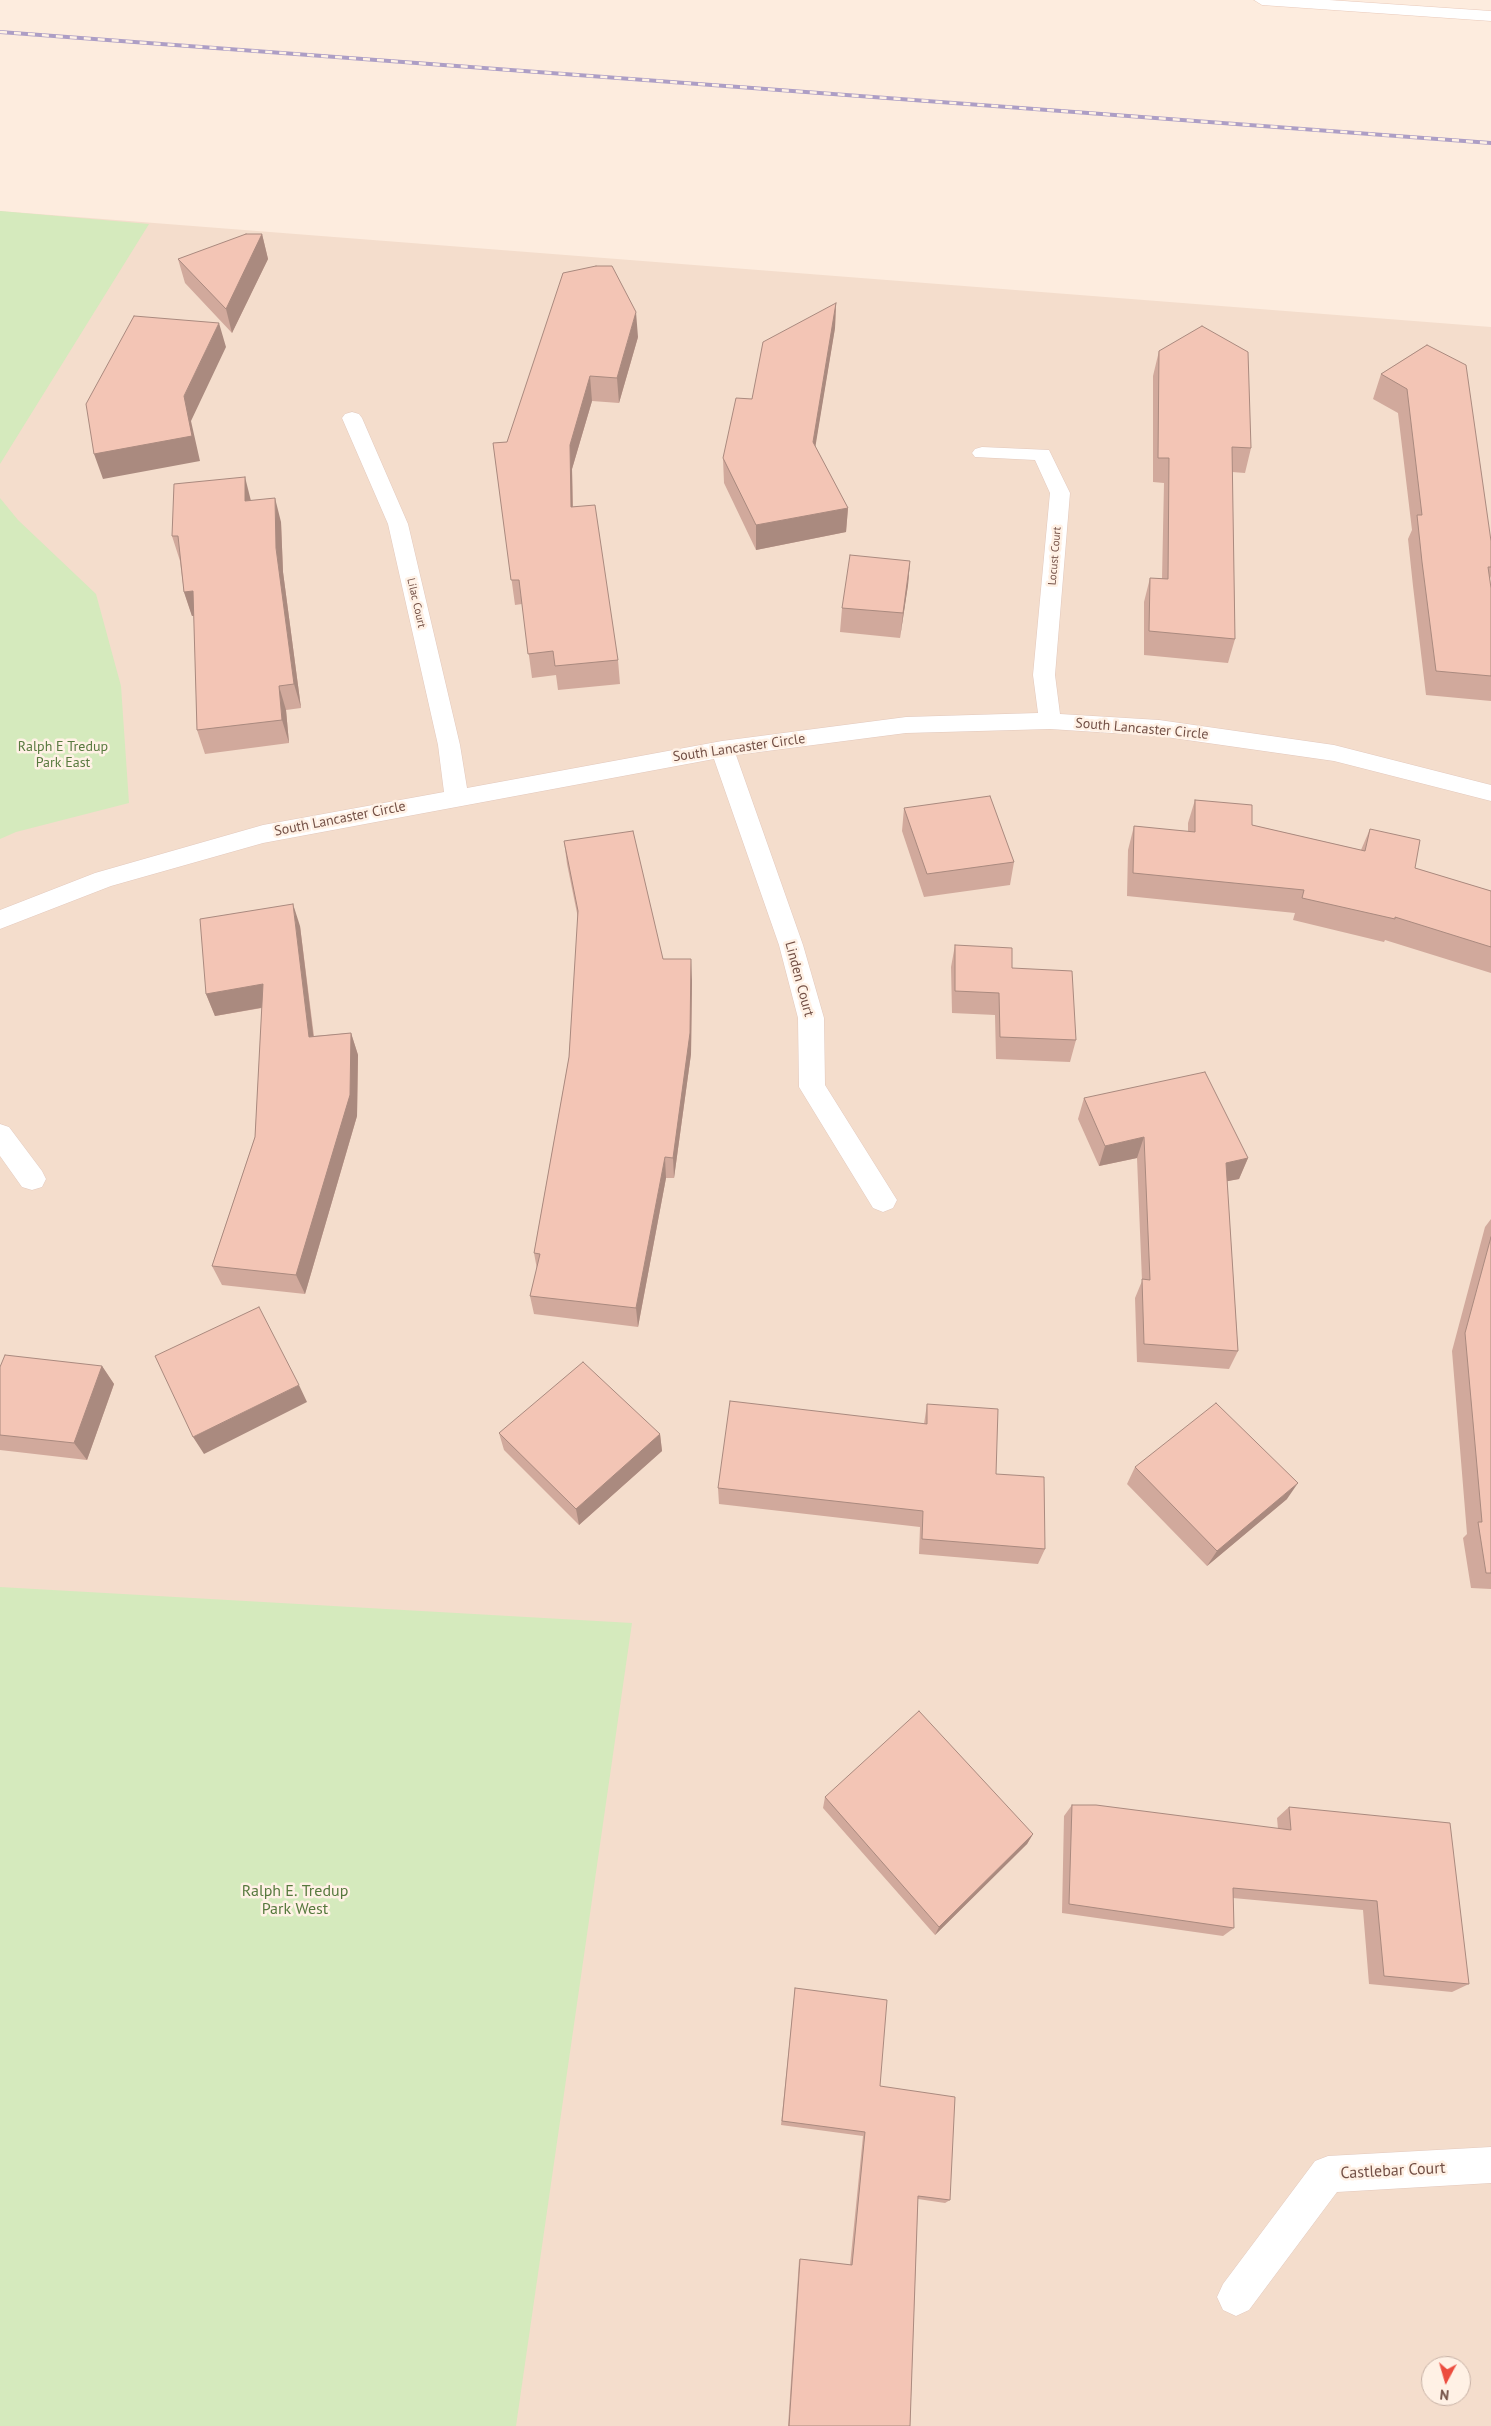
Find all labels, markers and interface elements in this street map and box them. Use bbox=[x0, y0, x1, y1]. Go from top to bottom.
street label: Locust Court bbox=[1046, 526, 1064, 586]
street label: Lilac Court bbox=[404, 577, 428, 629]
street label: South Lancaster Circle bbox=[1075, 715, 1209, 743]
street label: South Lancaster Circle bbox=[672, 730, 806, 766]
park label: Ralph E Tredup Park East bbox=[18, 739, 108, 772]
street label: South Lancaster Circle bbox=[273, 798, 407, 840]
street label: Linden Court bbox=[781, 940, 817, 1018]
park label: Ralph E. Tredup Park West bbox=[242, 1881, 348, 1919]
street label: Castlebar Court bbox=[1340, 2159, 1446, 2183]
north arrow bbox=[1421, 2356, 1471, 2406]
text: N bbox=[1439, 2385, 1450, 2404]

